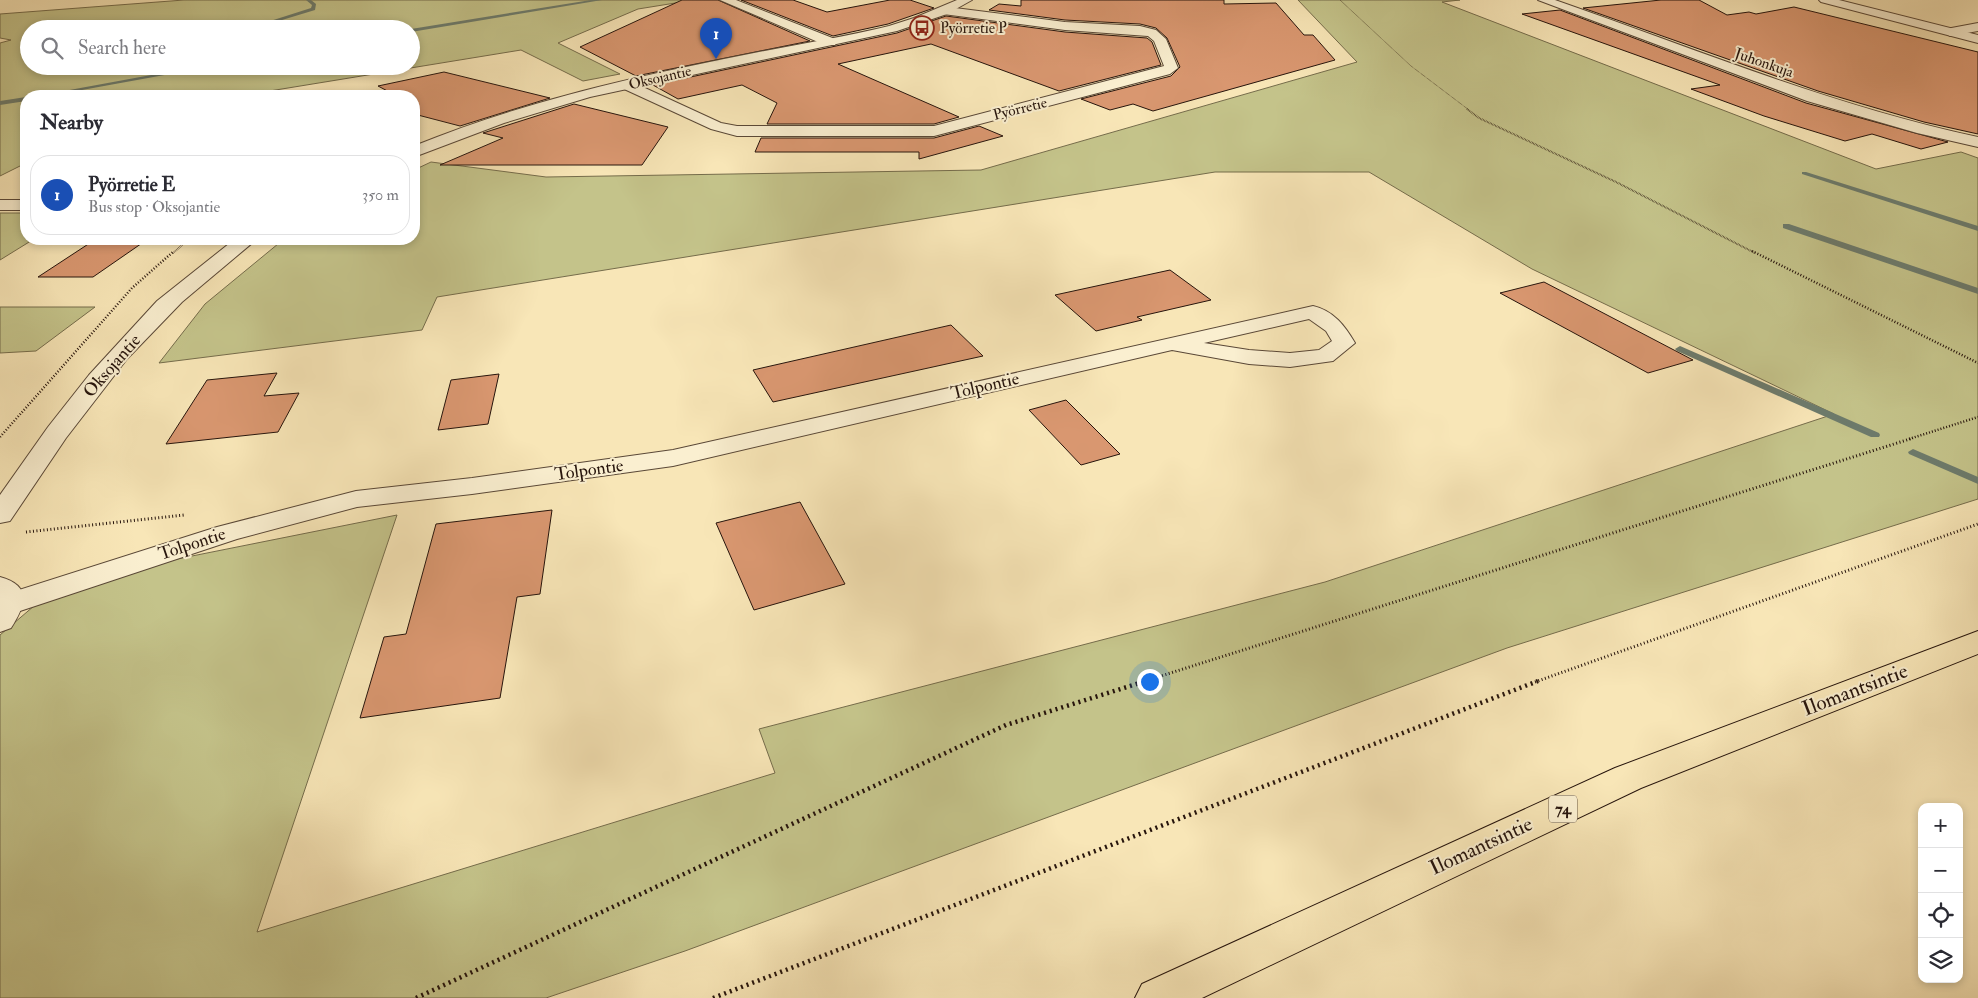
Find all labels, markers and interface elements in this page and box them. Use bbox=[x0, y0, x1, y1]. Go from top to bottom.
bus stop icon: Pyörretie P bbox=[909, 15, 935, 41]
pin: 1 bbox=[700, 18, 732, 59]
place label: Pyörretie P bbox=[940, 19, 1007, 38]
search box bbox=[20, 20, 420, 75]
icon: search bbox=[38, 34, 66, 62]
text: Search here bbox=[78, 36, 166, 60]
street label: Juhonkuja bbox=[1731, 44, 1797, 83]
street label: Oksojantie bbox=[627, 62, 693, 94]
street label: Pyörretie bbox=[991, 93, 1049, 125]
text: Nearby bbox=[40, 109, 103, 136]
text: Pyörretie E bbox=[88, 173, 175, 197]
text: 1 bbox=[54, 185, 60, 205]
text: 350 m bbox=[362, 185, 399, 205]
text: Bus stop · Oksojantie bbox=[88, 197, 220, 217]
street label: Oksojantie bbox=[78, 329, 146, 402]
street label: Tolpontie bbox=[949, 367, 1022, 405]
street label: Tolpontie bbox=[553, 454, 625, 486]
street label: Tolpontie bbox=[156, 522, 229, 566]
street label: Ilomantsintie bbox=[1798, 657, 1912, 722]
your location bbox=[1137, 669, 1163, 695]
road number: 74 bbox=[1549, 796, 1577, 822]
map controls bbox=[1918, 803, 1963, 983]
button: + bbox=[1918, 803, 1963, 848]
street label: Ilomantsintie bbox=[1425, 810, 1537, 882]
button: − bbox=[1918, 848, 1963, 893]
button: locate bbox=[1918, 893, 1963, 938]
button: layers bbox=[1918, 938, 1963, 983]

